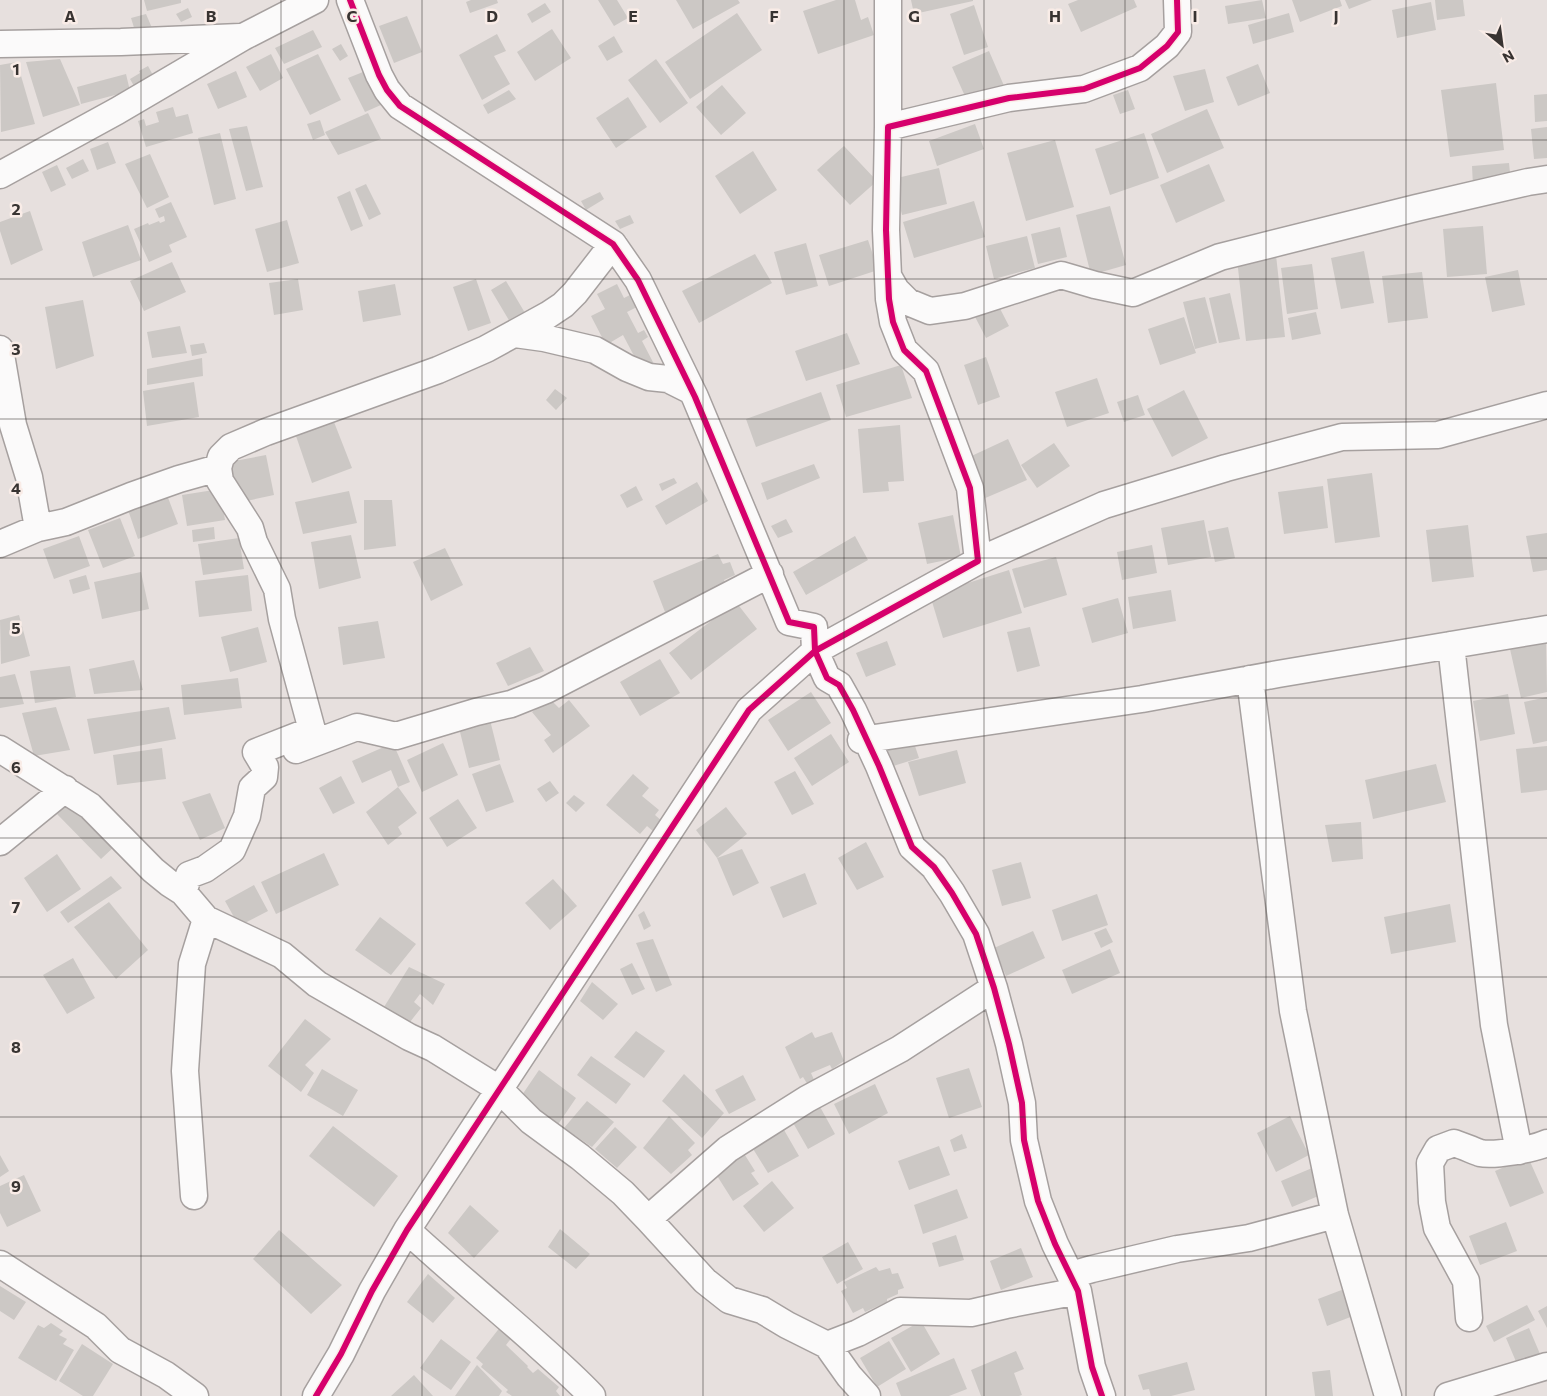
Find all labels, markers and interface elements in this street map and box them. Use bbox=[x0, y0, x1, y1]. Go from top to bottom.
text: A bbox=[64, 6, 76, 25]
text: B bbox=[206, 6, 217, 25]
text: C bbox=[347, 6, 358, 25]
text: D bbox=[486, 6, 498, 25]
text: E bbox=[628, 6, 638, 25]
text: F bbox=[769, 6, 779, 25]
text: G bbox=[908, 6, 920, 25]
text: H bbox=[1049, 6, 1061, 25]
text: I bbox=[1192, 6, 1198, 25]
text: J bbox=[1333, 6, 1339, 25]
north arrow bbox=[1477, 20, 1527, 70]
text: N bbox=[1500, 47, 1517, 67]
text: 1 bbox=[12, 59, 20, 78]
text: 2 bbox=[11, 199, 21, 218]
text: 3 bbox=[11, 339, 21, 358]
text: 4 bbox=[11, 478, 21, 497]
text: 5 bbox=[11, 618, 21, 637]
text: 6 bbox=[11, 757, 21, 776]
text: 7 bbox=[12, 897, 21, 916]
text: 8 bbox=[11, 1037, 21, 1056]
text: 9 bbox=[11, 1176, 21, 1195]

